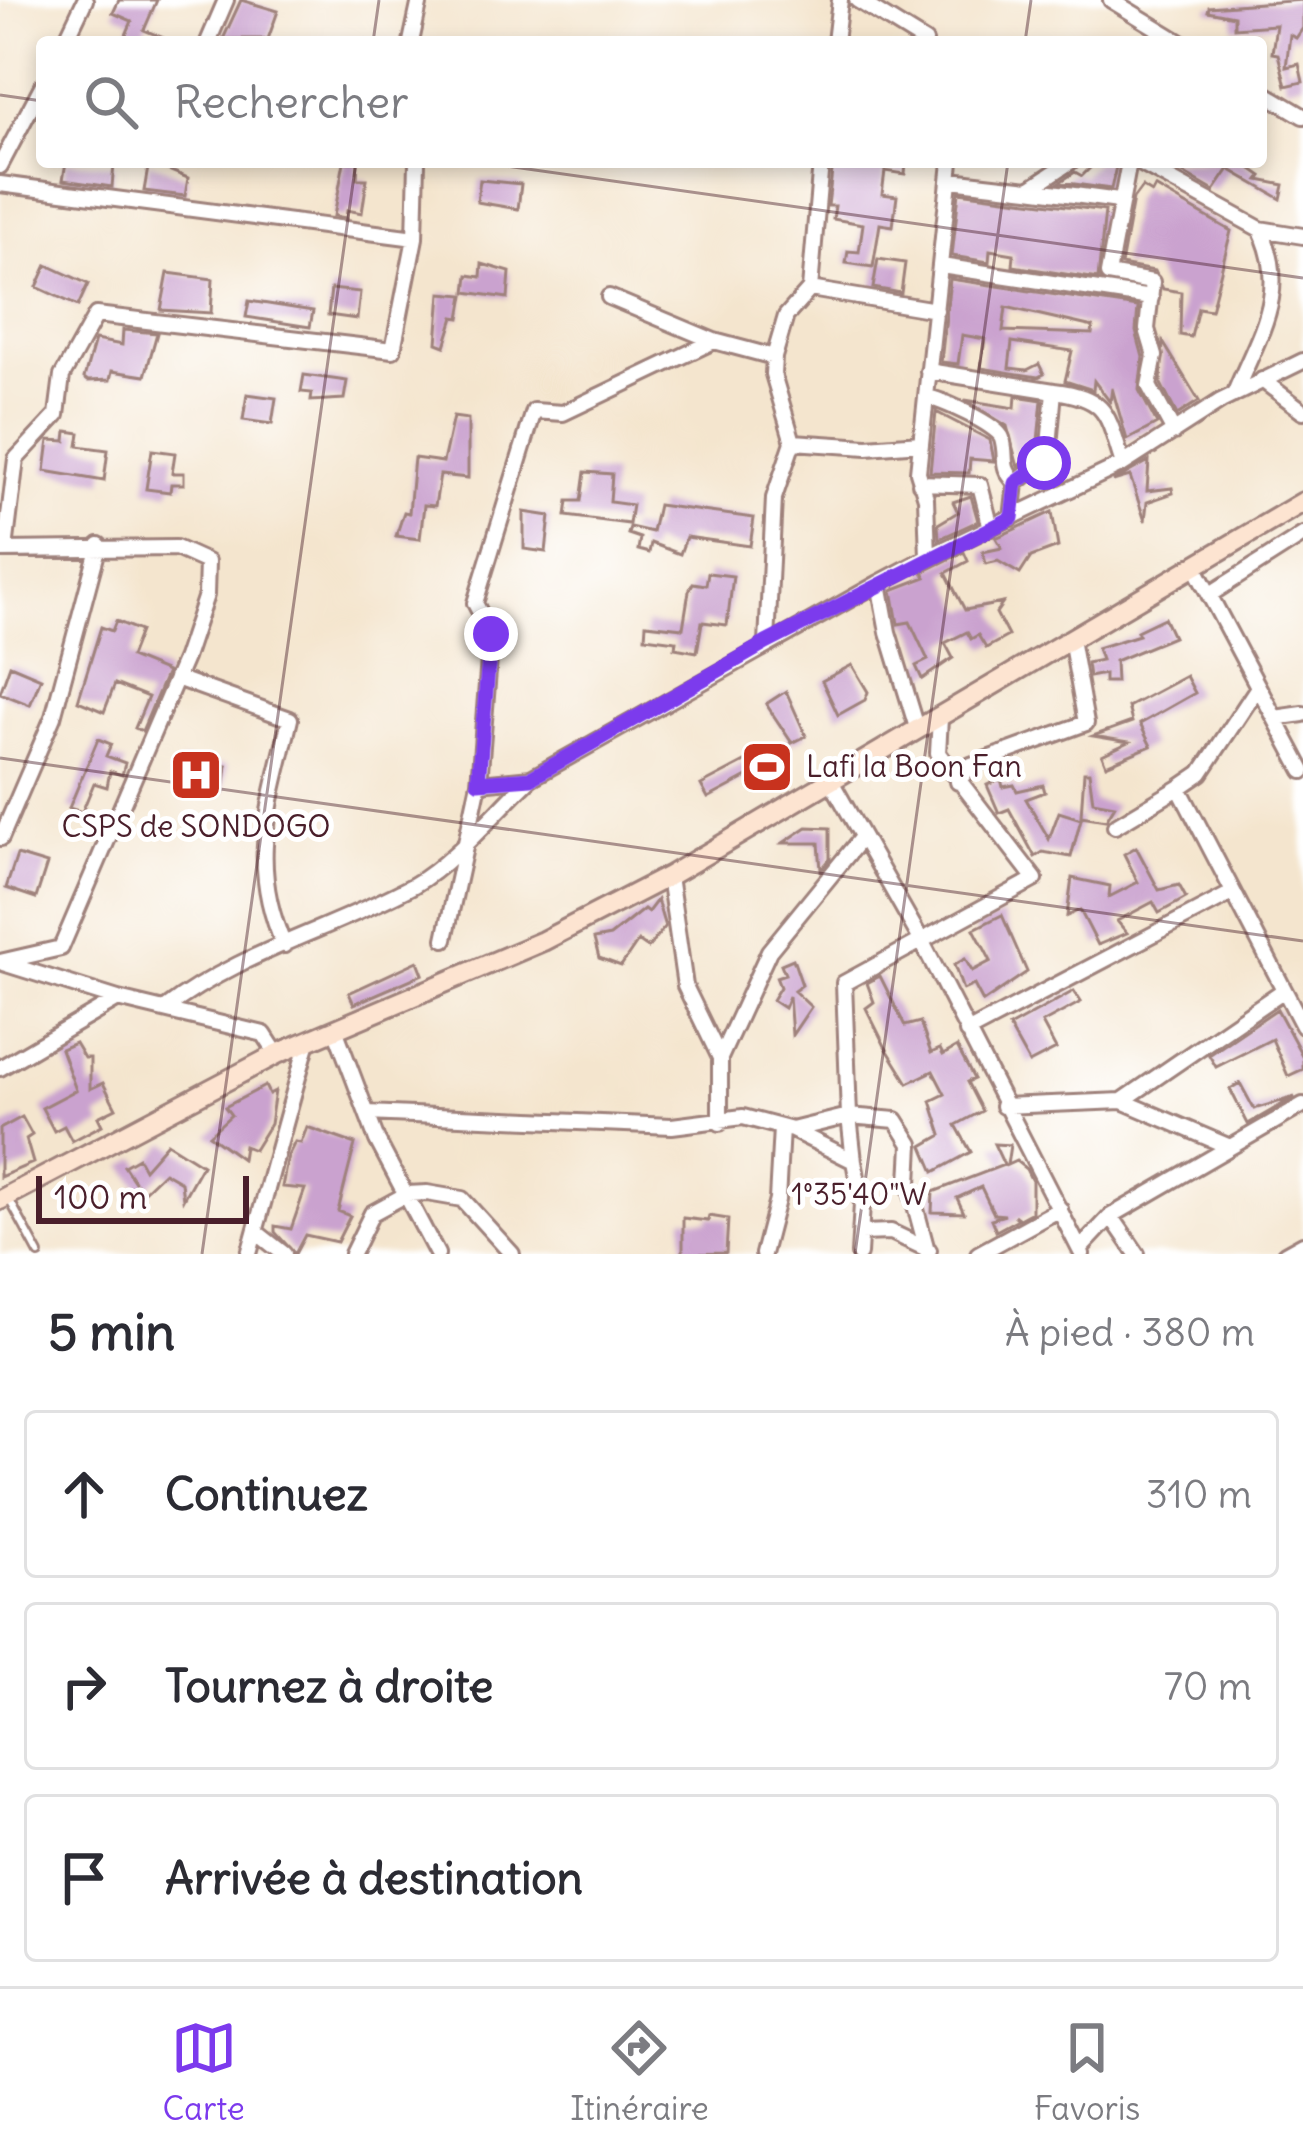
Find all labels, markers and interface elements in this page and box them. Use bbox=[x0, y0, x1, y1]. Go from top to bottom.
search box bbox=[36, 36, 1267, 168]
icon: search bbox=[78, 69, 144, 135]
text: Rechercher bbox=[174, 74, 409, 130]
route start bbox=[1017, 436, 1071, 490]
route end bbox=[464, 607, 518, 661]
sports icon: Lafi la Boon Fan bbox=[739, 739, 795, 795]
hospital icon: CSPS de SONDOGO bbox=[168, 747, 224, 803]
place label: Lafi la Boon Fan bbox=[806, 747, 1022, 785]
place label: CSPS de SONDOGO bbox=[61, 807, 331, 845]
scale bar bbox=[36, 1170, 249, 1223]
text: 1°35'40"W bbox=[791, 1175, 927, 1213]
text: 100 m bbox=[54, 1176, 147, 1218]
text: 5 min bbox=[48, 1300, 175, 1364]
text: À pied · 380 m bbox=[1005, 1308, 1255, 1357]
icon: ahead bbox=[51, 1461, 117, 1527]
text: Continuez bbox=[165, 1466, 368, 1522]
text: 310 m bbox=[1146, 1470, 1252, 1519]
icon: right bbox=[51, 1653, 117, 1719]
text: Tournez à droite bbox=[165, 1658, 493, 1714]
text: 70 m bbox=[1164, 1662, 1252, 1711]
icon: arrive bbox=[51, 1845, 117, 1911]
text: Arrivée à destination bbox=[165, 1850, 583, 1906]
tab: Carte bbox=[163, 2015, 245, 2129]
tab: Itinéraire bbox=[570, 2015, 709, 2129]
tab: Favoris bbox=[1034, 2015, 1140, 2129]

